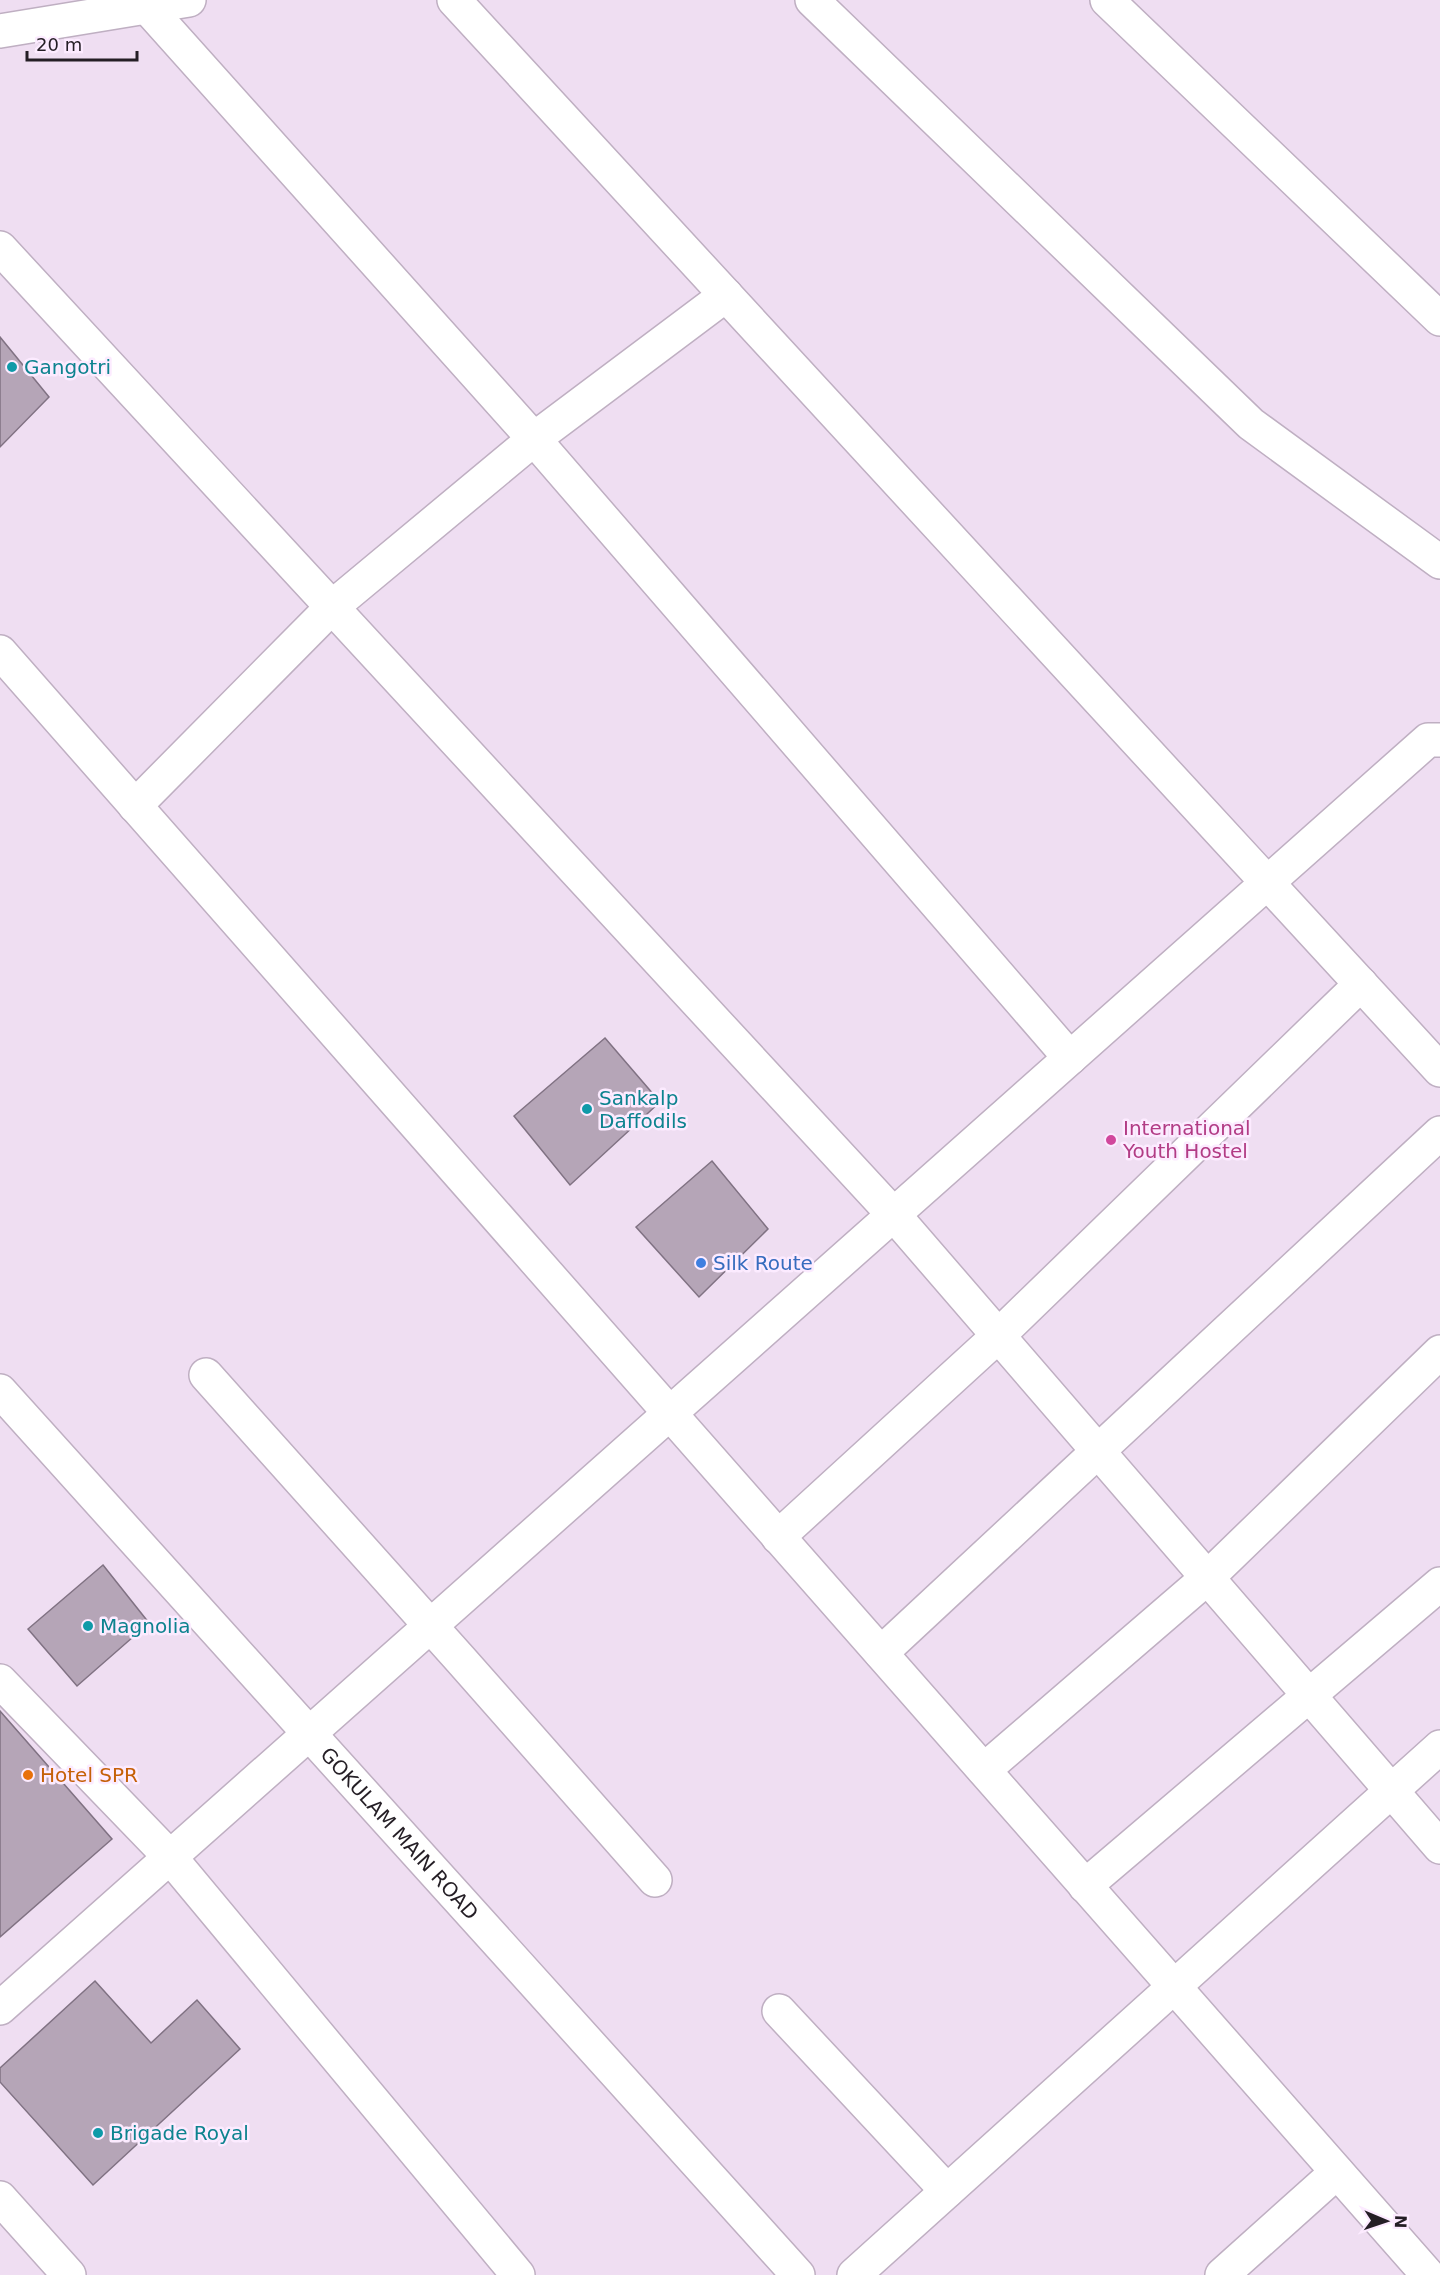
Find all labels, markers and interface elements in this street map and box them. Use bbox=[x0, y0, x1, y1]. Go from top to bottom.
scale bar bbox=[27, 24, 136, 62]
text: 20 m bbox=[36, 34, 82, 55]
place label: Gangotri bbox=[24, 355, 111, 379]
marker: Gangotri bbox=[5, 360, 19, 374]
place label: Sankalp Daffodils bbox=[599, 1086, 687, 1133]
marker: Sankalp Daffodils bbox=[580, 1102, 594, 1116]
place label: International Youth Hostel bbox=[1122, 1116, 1251, 1163]
marker: International Youth Hostel bbox=[1104, 1133, 1118, 1147]
place label: Silk Route bbox=[713, 1251, 813, 1275]
marker: Silk Route bbox=[694, 1256, 708, 1270]
place label: Magnolia bbox=[100, 1614, 191, 1638]
marker: Magnolia bbox=[81, 1619, 95, 1633]
street label: GOKULAM MAIN ROAD bbox=[315, 1742, 483, 1925]
place label: Hotel SPR bbox=[40, 1763, 138, 1787]
marker: Hotel SPR bbox=[21, 1768, 35, 1782]
place label: Brigade Royal bbox=[110, 2121, 249, 2145]
marker: Brigade Royal bbox=[91, 2126, 105, 2140]
north arrow bbox=[1356, 2191, 1416, 2251]
text: N bbox=[1391, 2214, 1410, 2229]

